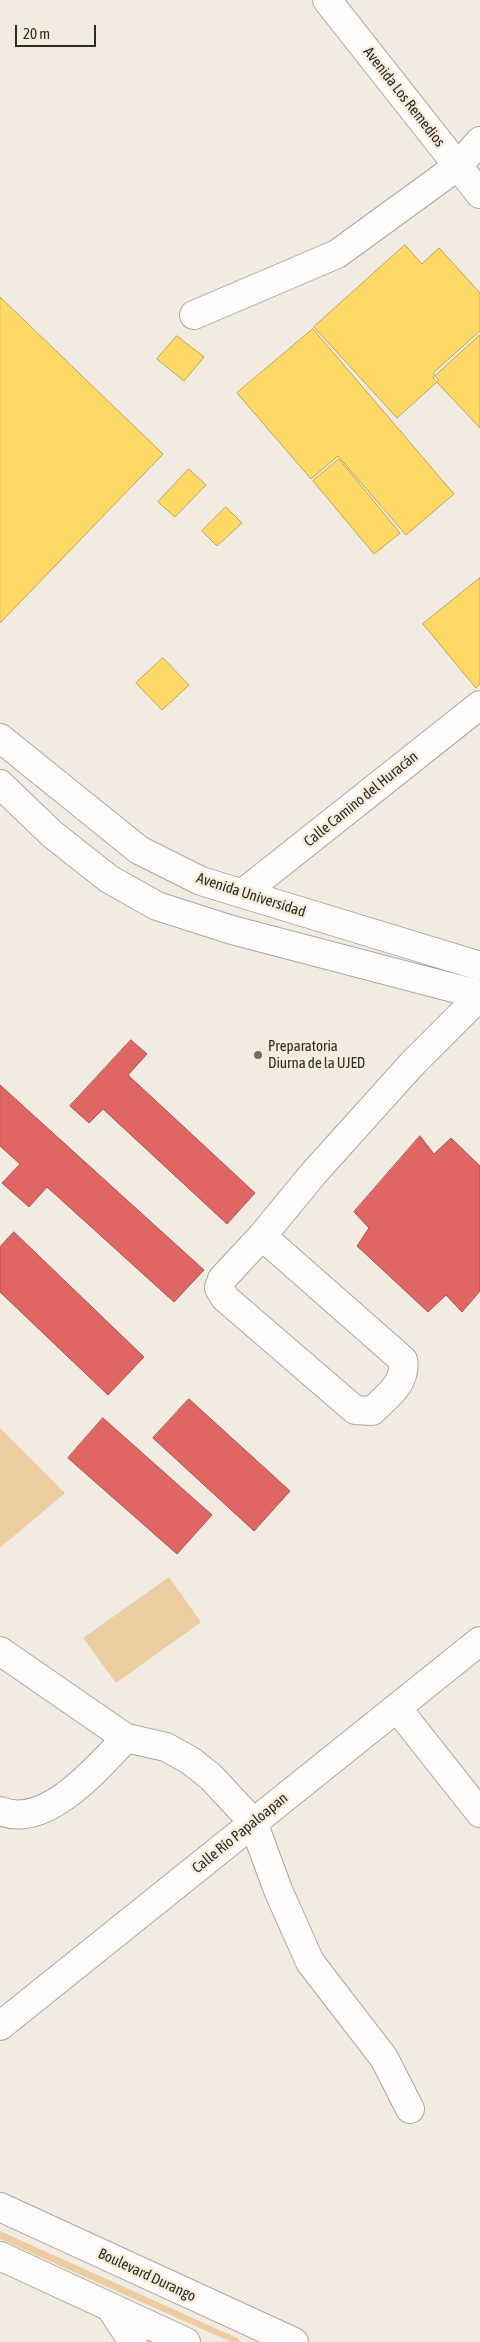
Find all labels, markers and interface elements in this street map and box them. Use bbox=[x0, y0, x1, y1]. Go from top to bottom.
scale bar bbox=[18, 15, 99, 47]
text: 20 m bbox=[23, 25, 50, 42]
street label: Avenida Los Remedios bbox=[359, 43, 449, 151]
street label: Calle Camino del Huracán bbox=[300, 747, 422, 851]
street label: Avenida Universidad bbox=[194, 869, 308, 921]
place label: Preparatoria Diurna de la UJED bbox=[268, 1037, 365, 1072]
marker: Preparatoria Diurna de la UJED bbox=[252, 1049, 264, 1061]
street label: Calle Río Papaloapan bbox=[189, 1789, 291, 1877]
street label: Boulevard Durango bbox=[95, 2245, 199, 2305]

